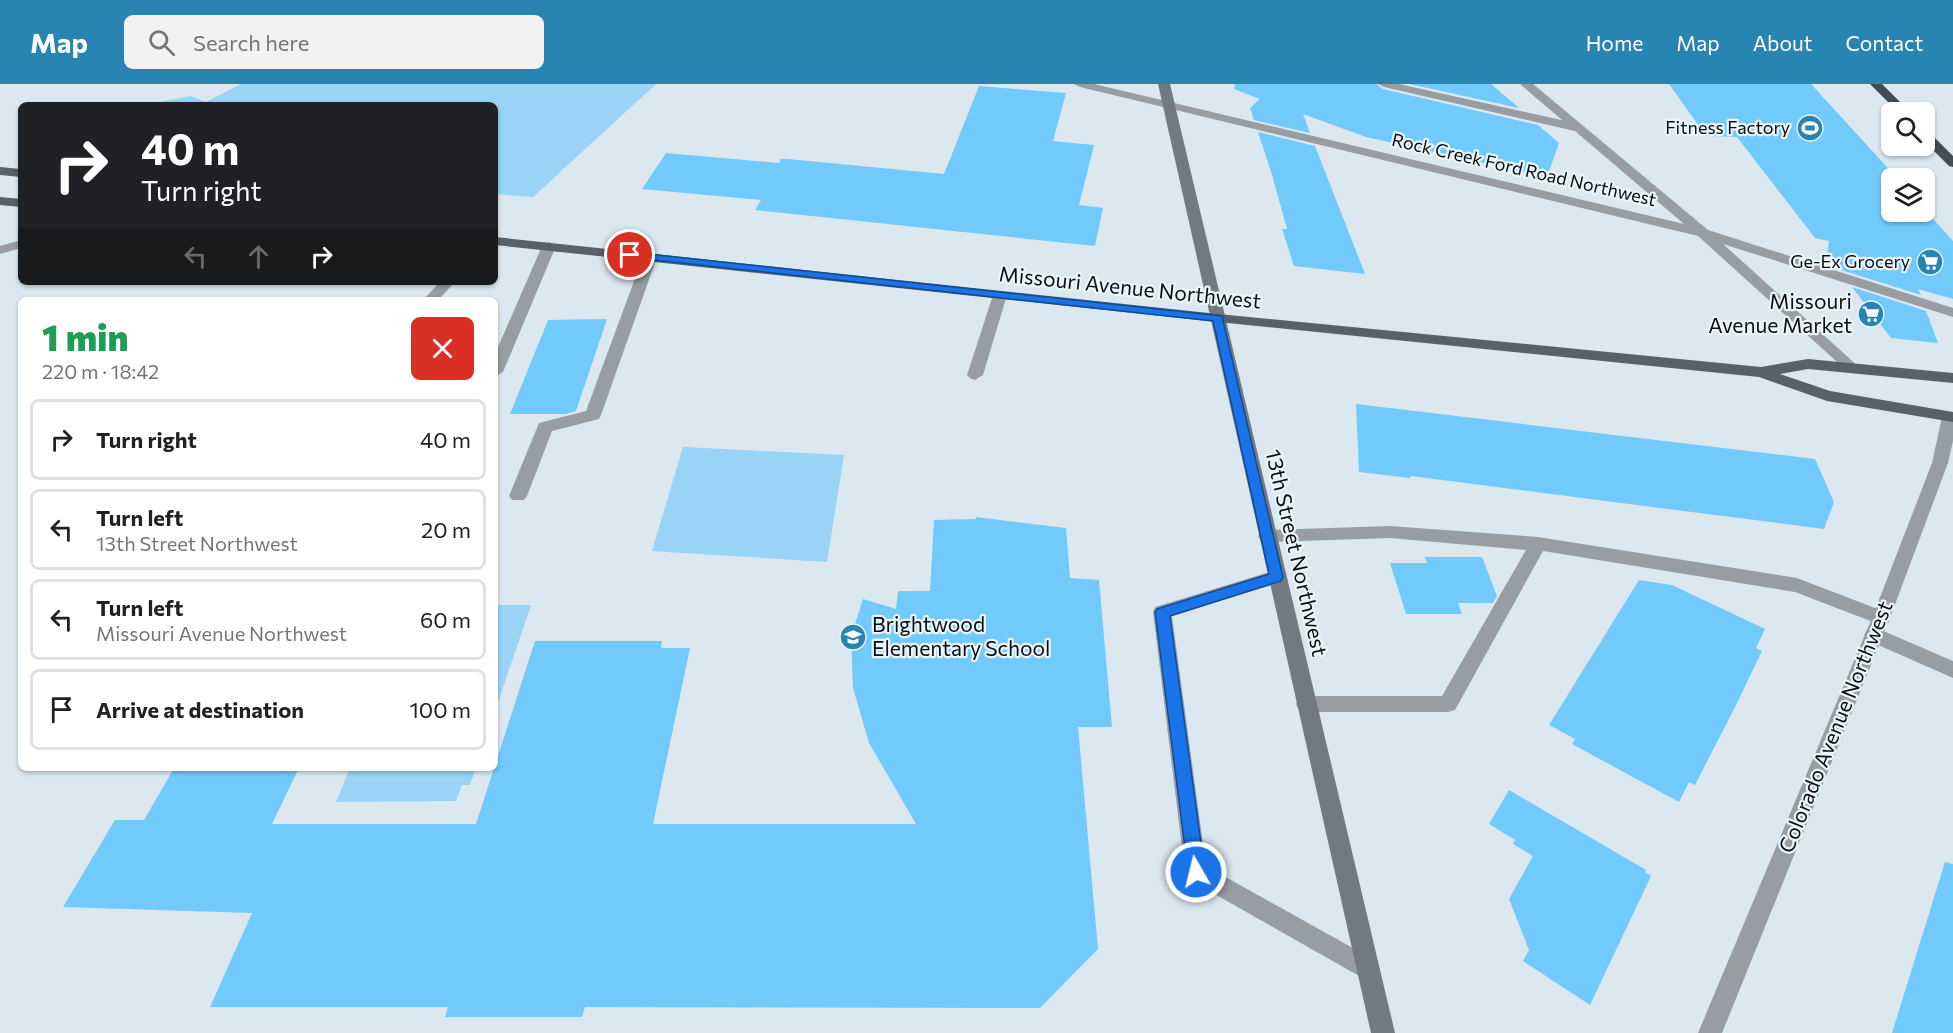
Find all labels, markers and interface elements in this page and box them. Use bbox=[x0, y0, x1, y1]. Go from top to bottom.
search box bbox=[124, 15, 544, 69]
text: Map bbox=[30, 25, 88, 59]
icon: search bbox=[145, 26, 178, 59]
text: Search here bbox=[193, 29, 309, 56]
text: Home bbox=[1586, 30, 1643, 55]
text: Map bbox=[1676, 30, 1720, 55]
text: About bbox=[1753, 30, 1812, 55]
text: Contact bbox=[1845, 30, 1923, 55]
map controls bbox=[1881, 102, 1935, 222]
button: search bbox=[1881, 102, 1935, 156]
sports icon: Fitness Factory bbox=[1795, 113, 1825, 143]
place label: Fitness Factory bbox=[1665, 116, 1790, 138]
text: 40 m bbox=[141, 122, 239, 174]
icon: right bbox=[42, 126, 120, 204]
street label: Rock Creek Ford Road Northwest bbox=[1390, 128, 1659, 210]
button: layers bbox=[1881, 168, 1935, 222]
text: Turn right bbox=[141, 174, 261, 207]
pin bbox=[604, 229, 655, 280]
icon: arrive bbox=[613, 238, 646, 271]
icon: left bbox=[179, 240, 212, 273]
icon: ahead bbox=[242, 240, 275, 273]
icon: right bbox=[305, 240, 338, 273]
supermarket icon: Ge-Ex Grocery bbox=[1915, 247, 1945, 277]
place label: Ge-Ex Grocery bbox=[1790, 250, 1910, 272]
street label: Missouri Avenue Northwest bbox=[998, 260, 1262, 313]
place label: Missouri Avenue Market bbox=[1708, 288, 1852, 337]
supermarket icon: Missouri Avenue Market bbox=[1856, 299, 1886, 329]
text: 1 min bbox=[42, 314, 128, 358]
button: close bbox=[411, 317, 474, 380]
text: 220 m · 18:42 bbox=[42, 359, 159, 383]
icon: right bbox=[45, 423, 78, 456]
text: Turn right bbox=[96, 426, 197, 453]
text: 40 m bbox=[420, 426, 471, 453]
street label: 13th Street Northwest bbox=[1261, 447, 1333, 659]
text: Turn left bbox=[96, 504, 183, 531]
icon: left bbox=[45, 513, 78, 546]
text: 20 m bbox=[421, 516, 471, 543]
text: 13th Street Northwest bbox=[96, 531, 298, 555]
text: Turn left bbox=[96, 594, 183, 621]
street label: Colorado Avenue Northwest bbox=[1773, 597, 1897, 856]
icon: left bbox=[45, 603, 78, 636]
text: 60 m bbox=[420, 606, 471, 633]
place label: Brightwood Elementary School bbox=[872, 611, 1050, 660]
text: Missouri Avenue Northwest bbox=[96, 621, 347, 645]
school or university icon: Brightwood Elementary School bbox=[838, 622, 868, 652]
icon: arrive bbox=[45, 693, 78, 726]
text: Arrive at destination bbox=[96, 696, 304, 723]
text: 100 m bbox=[409, 696, 471, 723]
position arrow bbox=[1164, 840, 1228, 904]

